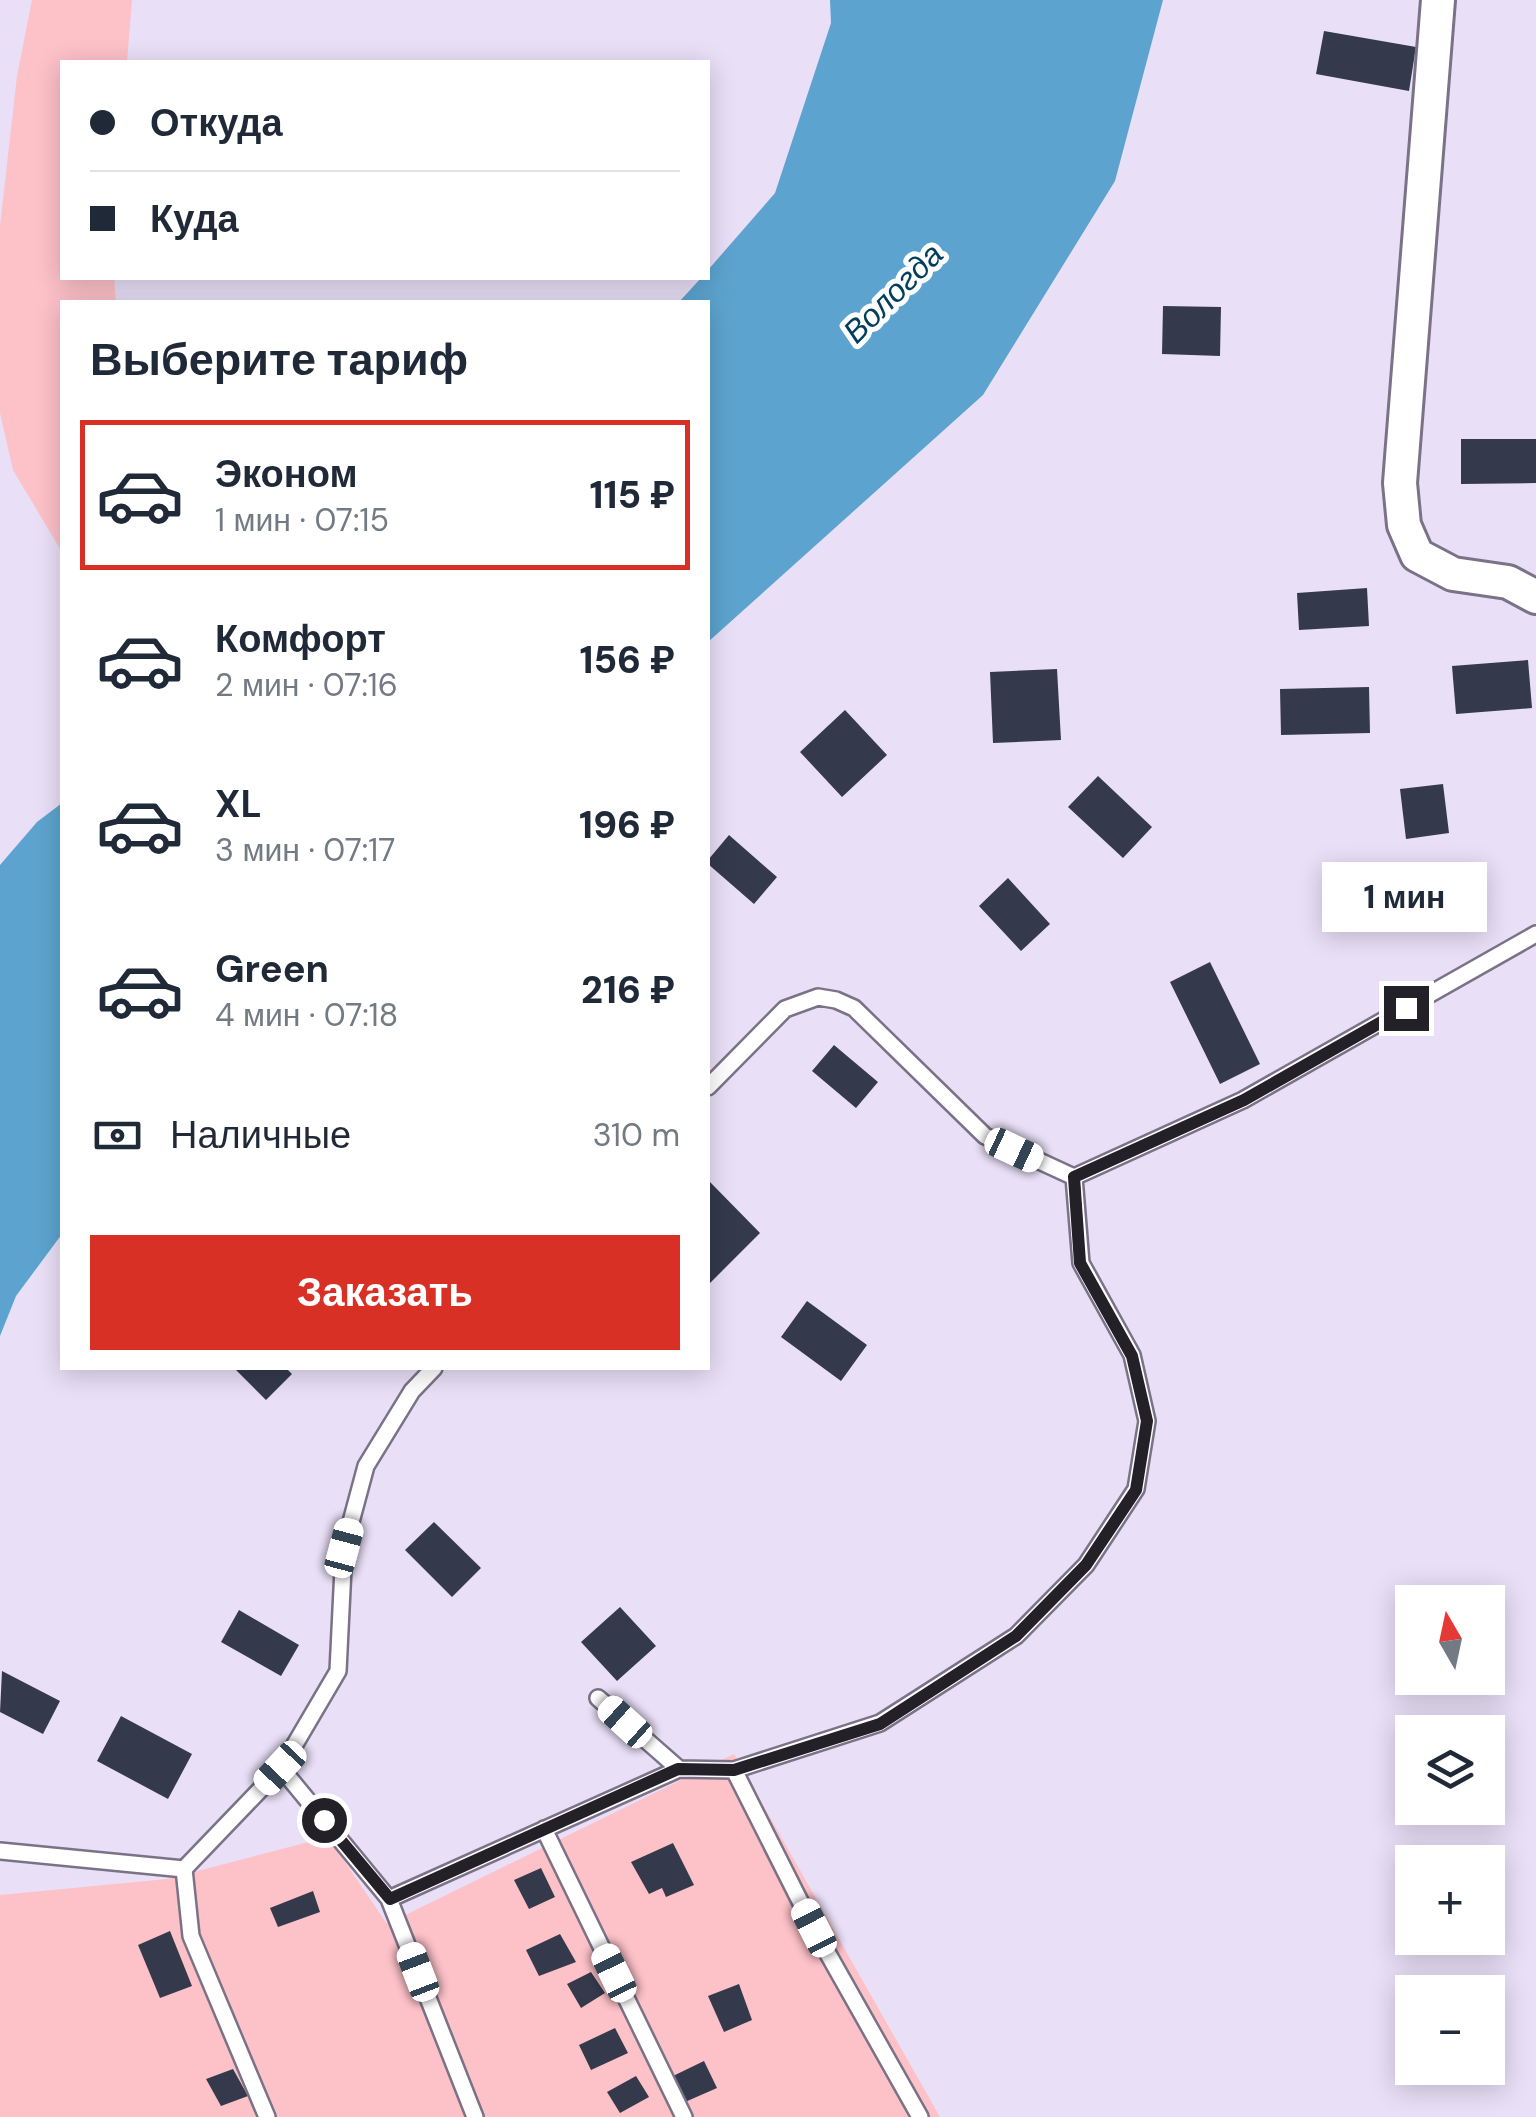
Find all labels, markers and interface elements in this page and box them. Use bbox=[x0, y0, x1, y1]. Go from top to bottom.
text: Откуда bbox=[150, 98, 283, 148]
text: Куда bbox=[150, 194, 239, 244]
water label: Вологда bbox=[834, 234, 952, 352]
text: Выберите тариф bbox=[90, 330, 468, 389]
text: Эконом bbox=[215, 449, 358, 499]
icon: car bbox=[95, 450, 185, 540]
text: 115 ₽ bbox=[589, 470, 675, 520]
text: 1 мин · 07:15 bbox=[215, 499, 389, 541]
text: Комфорт bbox=[215, 614, 386, 664]
icon: car bbox=[95, 615, 185, 705]
text: 156 ₽ bbox=[579, 635, 675, 685]
text: 2 мин · 07:16 bbox=[215, 664, 398, 706]
text: XL bbox=[215, 779, 262, 829]
icon: car bbox=[95, 780, 185, 870]
text: 196 ₽ bbox=[579, 800, 675, 850]
text: 3 мин · 07:17 bbox=[215, 829, 395, 871]
callout: 1 мин bbox=[1324, 863, 1488, 933]
text: 1 мин bbox=[1364, 876, 1445, 918]
text: Green bbox=[215, 944, 329, 994]
icon: car bbox=[95, 945, 185, 1035]
text: 216 ₽ bbox=[581, 965, 675, 1015]
route end bbox=[1384, 986, 1429, 1031]
text: 4 мин · 07:18 bbox=[215, 994, 398, 1036]
icon: cash bbox=[90, 1108, 145, 1163]
text: Наличные bbox=[170, 1110, 351, 1160]
text: 310 m bbox=[593, 1114, 680, 1156]
car bbox=[980, 1124, 1048, 1176]
button: Заказать bbox=[90, 1235, 680, 1350]
car bbox=[322, 1515, 366, 1581]
north arrow bbox=[1395, 1585, 1505, 1695]
map controls bbox=[1395, 1585, 1505, 2085]
car bbox=[593, 1691, 657, 1753]
button: layers bbox=[1395, 1715, 1505, 1825]
car bbox=[249, 1736, 311, 1800]
route start bbox=[302, 1798, 347, 1843]
button: + bbox=[1395, 1845, 1505, 1955]
car bbox=[787, 1894, 841, 1962]
car bbox=[393, 1939, 443, 2005]
car bbox=[587, 1939, 641, 2007]
button: − bbox=[1395, 1975, 1505, 2085]

